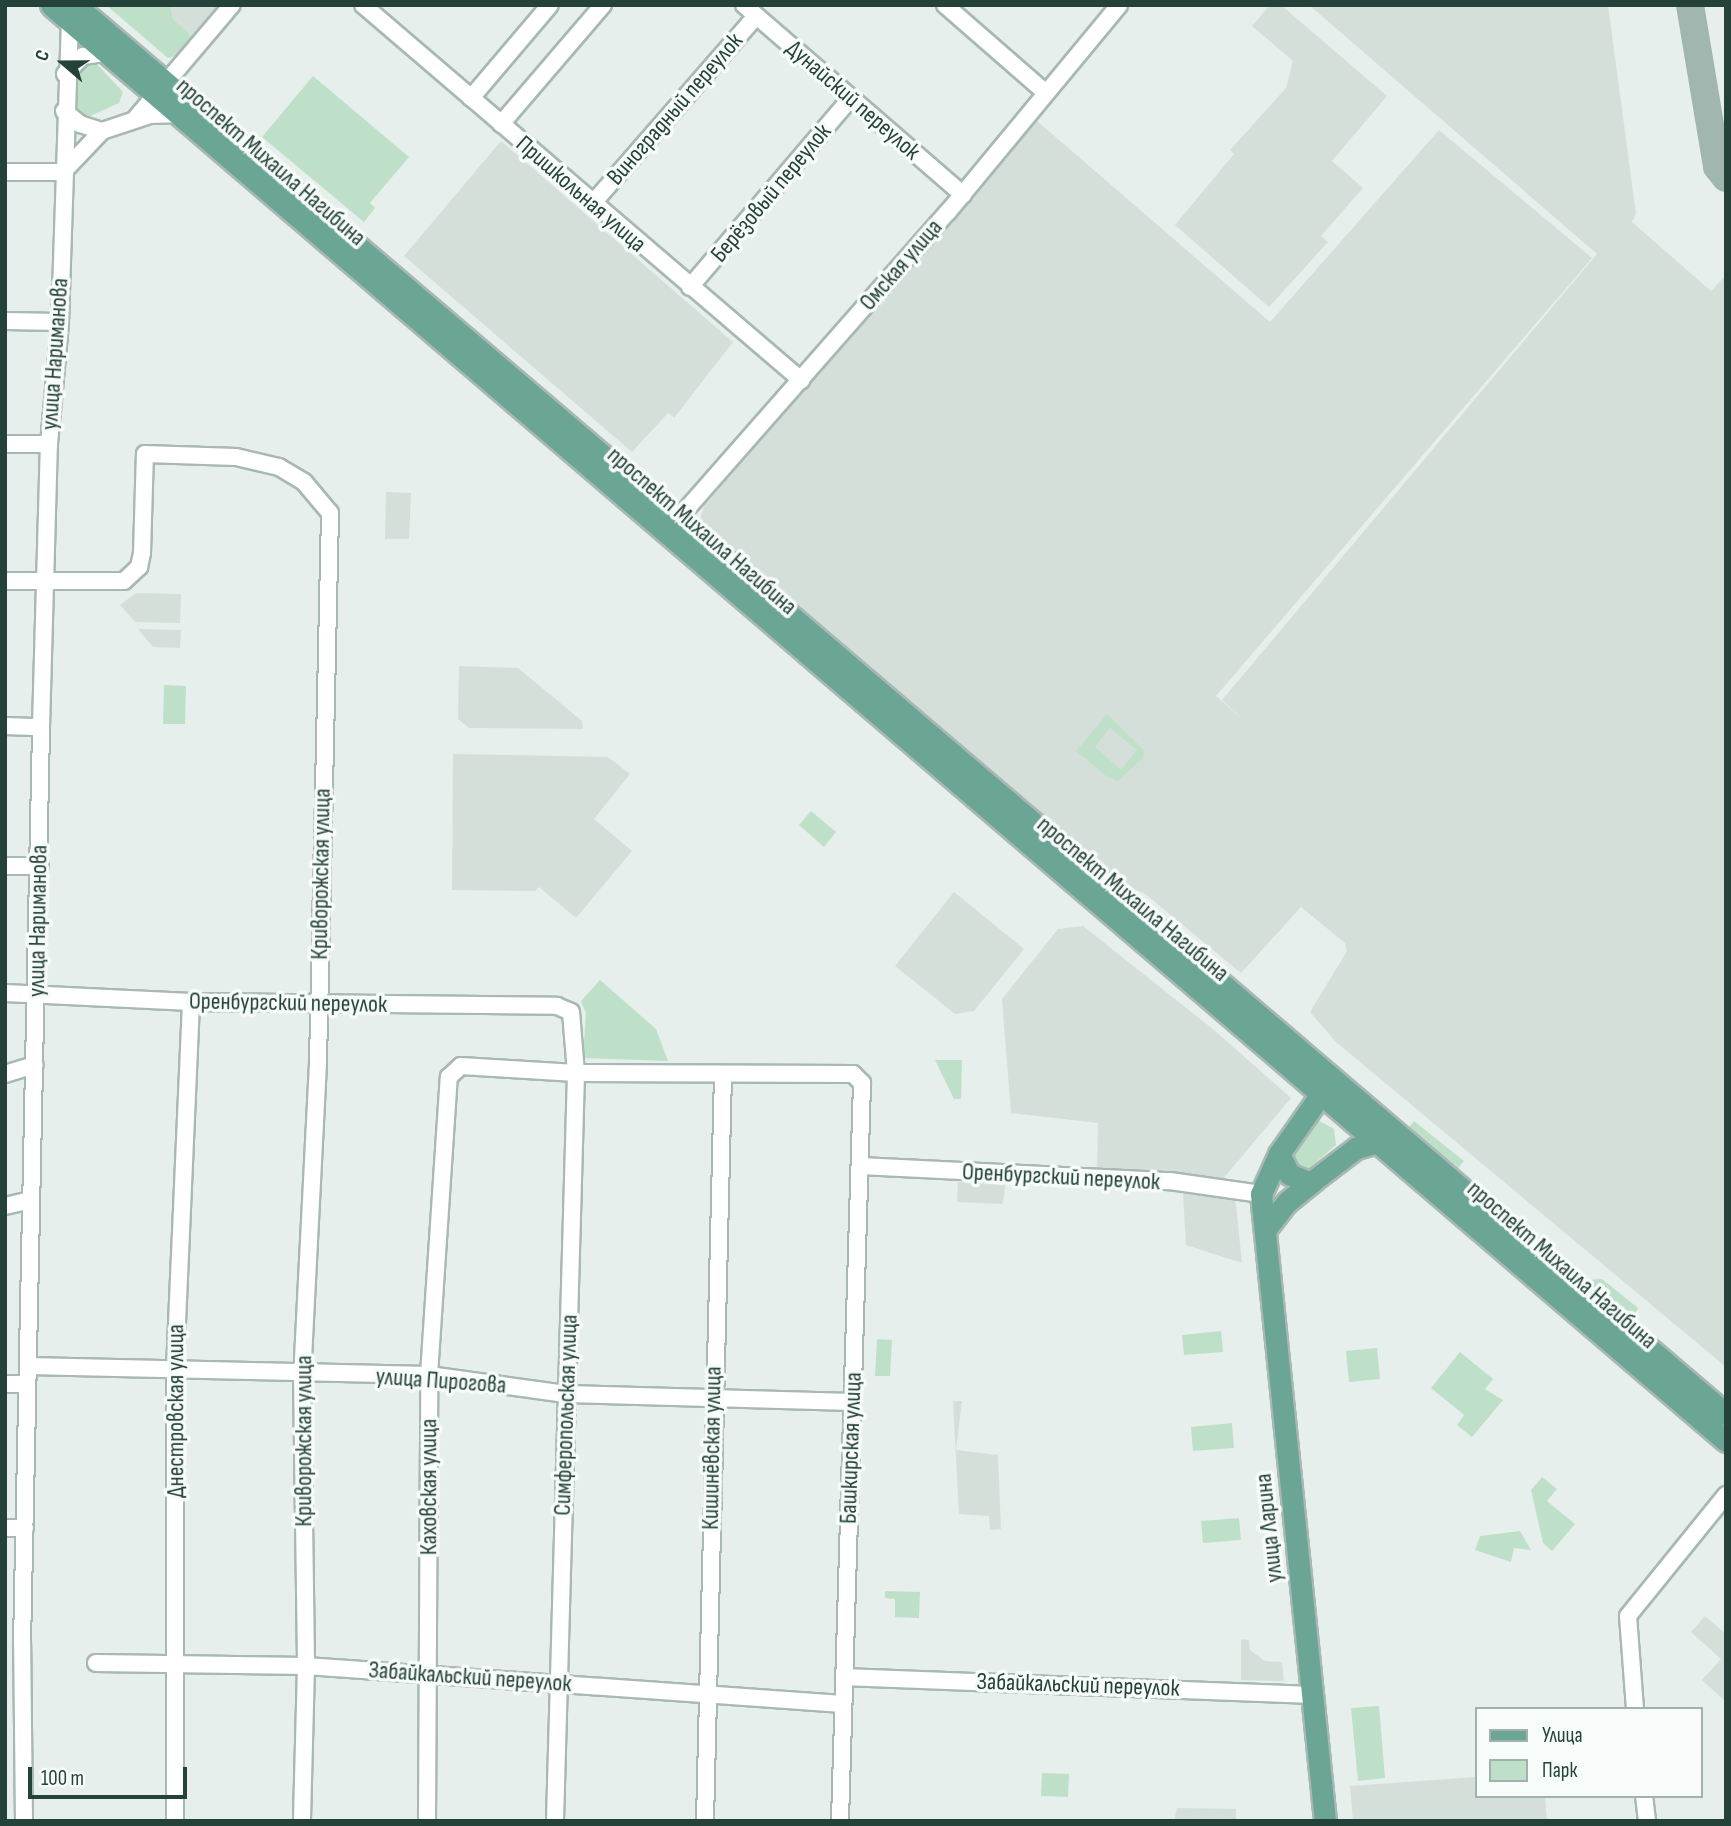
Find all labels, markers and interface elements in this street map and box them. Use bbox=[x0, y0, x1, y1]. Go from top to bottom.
street label: Виноградный переулок bbox=[601, 27, 749, 191]
north arrow bbox=[28, 28, 98, 98]
street label: Дунайский переулок bbox=[780, 34, 926, 166]
text: С bbox=[30, 47, 55, 64]
street label: проспект Михаила Нагибина bbox=[170, 72, 372, 252]
street label: Берёзовый переулок bbox=[705, 118, 837, 268]
street label: Пришкольная улица bbox=[510, 130, 652, 258]
street label: Омская улица bbox=[854, 214, 948, 316]
street label: улица Нариманова bbox=[35, 277, 75, 431]
street label: проспект Михаила Нагибина bbox=[601, 441, 803, 621]
street label: Криворожская улица bbox=[305, 788, 337, 960]
street label: проспект Михаила Нагибина bbox=[1031, 810, 1235, 988]
street label: улица Нариманова bbox=[22, 845, 54, 997]
street label: Оренбургский переулок bbox=[189, 987, 387, 1019]
street label: Оренбургский переулок bbox=[961, 1157, 1161, 1197]
street label: проспект Михаила Нагибина bbox=[1461, 1175, 1663, 1355]
street label: Симферопольская улица bbox=[548, 1314, 584, 1516]
street label: Днестровская улица bbox=[162, 1324, 190, 1498]
street label: Криворожская улица bbox=[290, 1355, 318, 1527]
street label: улица Пирогова bbox=[375, 1362, 507, 1400]
street label: Кишинёвская улица bbox=[696, 1366, 728, 1530]
street label: Башкирская улица bbox=[834, 1372, 868, 1524]
street label: Каховская улица bbox=[415, 1419, 443, 1555]
street label: улица Ларина bbox=[1249, 1472, 1289, 1584]
street label: Забайкальский переулок bbox=[368, 1656, 572, 1698]
street label: Забайкальский переулок bbox=[976, 1667, 1180, 1703]
legend bbox=[1476, 1707, 1703, 1798]
text: Улица bbox=[1542, 1723, 1583, 1748]
scale bar bbox=[32, 1752, 191, 1796]
text: Парк bbox=[1542, 1758, 1577, 1783]
text: 100 m bbox=[41, 1766, 84, 1791]

